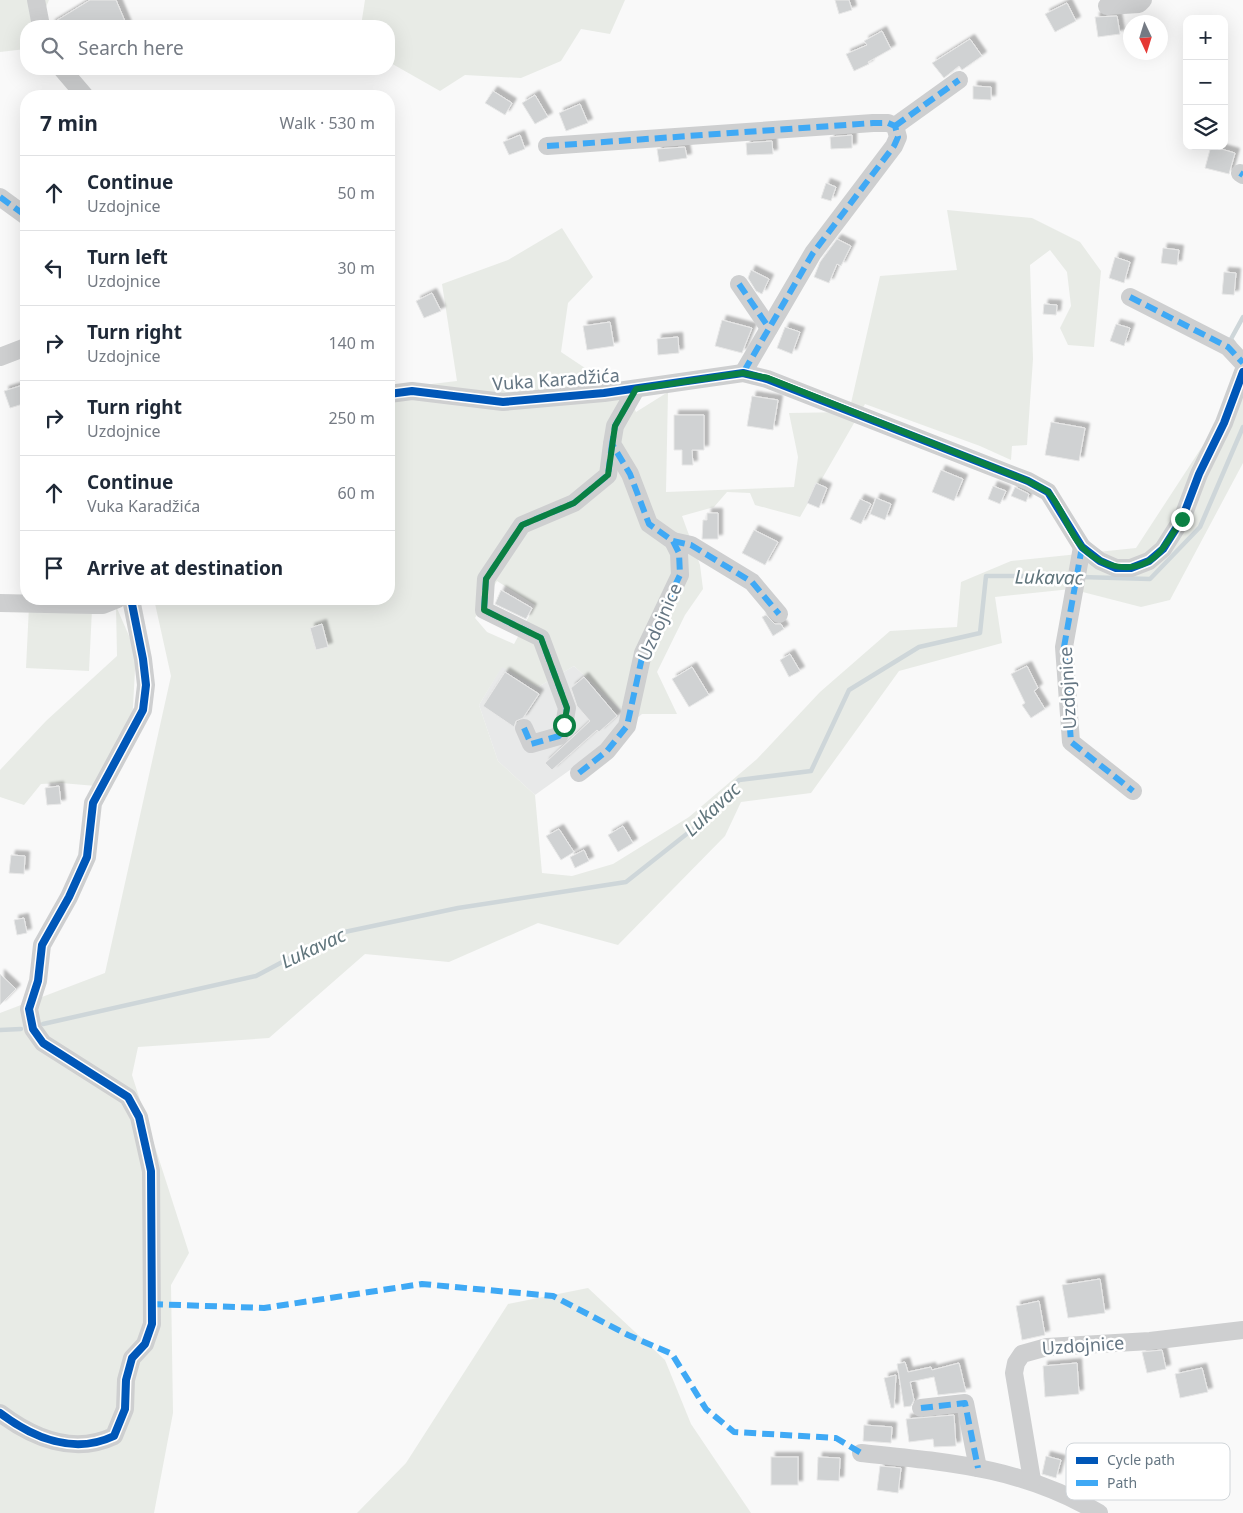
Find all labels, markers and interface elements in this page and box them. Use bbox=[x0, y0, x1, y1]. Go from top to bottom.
north arrow bbox=[1123, 15, 1168, 60]
map controls bbox=[1183, 15, 1228, 150]
button: + bbox=[1183, 15, 1228, 60]
search box bbox=[20, 20, 395, 75]
icon: search bbox=[38, 34, 66, 62]
text: Search here bbox=[78, 35, 184, 61]
button: − bbox=[1183, 60, 1228, 105]
button: layers bbox=[1183, 105, 1228, 150]
text: 7 min bbox=[40, 109, 98, 137]
text: Walk · 530 m bbox=[280, 112, 375, 134]
text: Continue bbox=[87, 169, 173, 195]
icon: ahead bbox=[40, 179, 68, 207]
text: 50 m bbox=[338, 182, 375, 204]
text: Uzdojnice bbox=[87, 195, 161, 217]
text: Turn left bbox=[87, 244, 168, 270]
icon: left bbox=[40, 254, 68, 282]
text: 30 m bbox=[338, 257, 375, 279]
text: Uzdojnice bbox=[87, 270, 161, 292]
text: Turn right bbox=[87, 319, 182, 345]
icon: right bbox=[40, 329, 68, 357]
text: 140 m bbox=[328, 332, 375, 354]
text: Uzdojnice bbox=[87, 345, 161, 367]
street label: Vuka Karadžića bbox=[492, 363, 620, 395]
text: Turn right bbox=[87, 394, 182, 420]
icon: right bbox=[40, 404, 68, 432]
text: 250 m bbox=[328, 407, 375, 429]
text: Uzdojnice bbox=[87, 420, 161, 442]
text: Continue bbox=[87, 469, 173, 495]
icon: ahead bbox=[40, 479, 68, 507]
text: 60 m bbox=[338, 482, 375, 504]
text: Vuka Karadžića bbox=[87, 495, 200, 517]
route end bbox=[1171, 508, 1194, 531]
icon: arrive bbox=[40, 554, 68, 582]
text: Arrive at destination bbox=[87, 555, 283, 581]
water label: Lukavac bbox=[1014, 563, 1084, 591]
street label: Uzdojnice bbox=[631, 579, 687, 664]
street label: Uzdojnice bbox=[1053, 646, 1081, 730]
route start bbox=[553, 714, 576, 737]
water label: Lukavac bbox=[678, 776, 746, 842]
water label: Lukavac bbox=[276, 922, 350, 974]
street label: Uzdojnice bbox=[1041, 1330, 1125, 1360]
legend bbox=[1066, 1443, 1230, 1500]
text: Cycle path bbox=[1107, 1450, 1175, 1469]
text: Path bbox=[1107, 1473, 1137, 1492]

